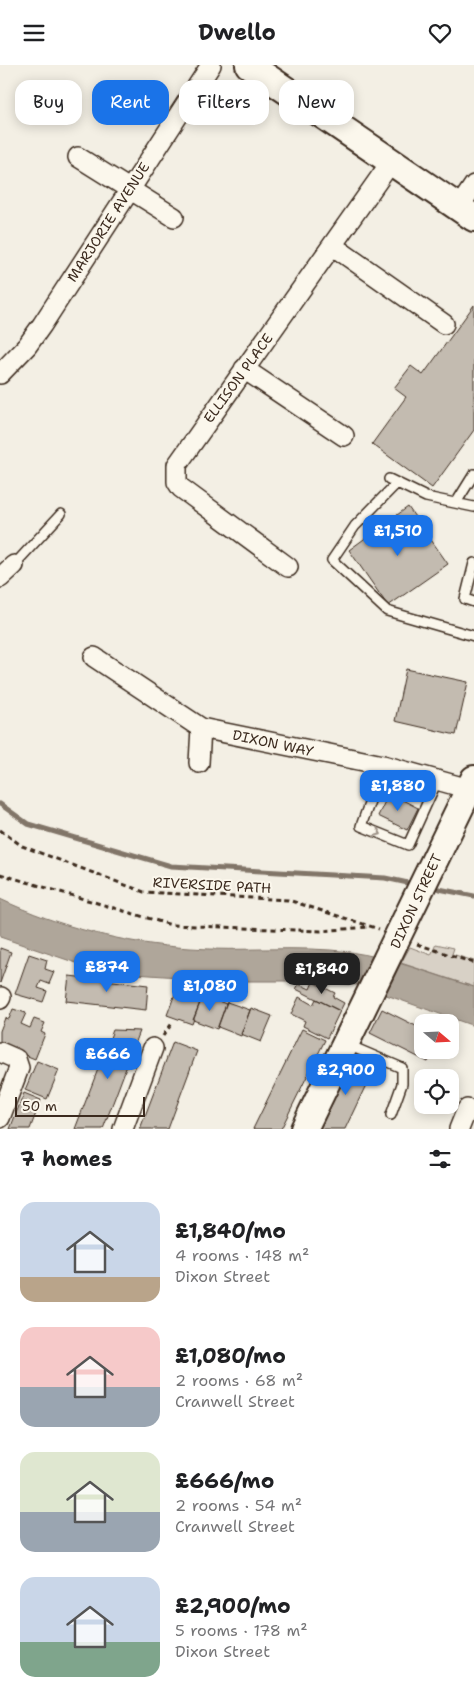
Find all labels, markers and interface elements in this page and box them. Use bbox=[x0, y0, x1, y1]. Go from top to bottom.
text: Dwello bbox=[198, 18, 276, 47]
icon: menu bbox=[20, 19, 48, 47]
icon: heart bbox=[426, 19, 454, 47]
chip: Buy bbox=[15, 80, 82, 125]
chip: Rent bbox=[92, 80, 169, 125]
chip: Filters bbox=[179, 80, 269, 125]
chip: New bbox=[279, 80, 354, 125]
street label: MARJORIE AVENUE bbox=[63, 159, 153, 285]
street label: ELLISON PLACE bbox=[199, 329, 277, 426]
pin: £1,510 bbox=[357, 515, 439, 557]
text: £1,510 bbox=[374, 520, 422, 541]
street label: DIXON WAY bbox=[231, 726, 316, 760]
pin: £1,880 bbox=[357, 769, 439, 812]
text: £1,880 bbox=[371, 775, 425, 796]
one-way arrow bbox=[373, 827, 382, 837]
street label: DIXON STREET bbox=[386, 850, 446, 951]
street label: RIVERSIDE PATH bbox=[152, 873, 272, 897]
pin: £874 bbox=[77, 951, 137, 993]
pin: £1,840 bbox=[281, 953, 363, 995]
text: £874 bbox=[85, 956, 129, 977]
text: £1,840 bbox=[295, 958, 349, 979]
pin: £1,080 bbox=[169, 969, 251, 1012]
text: £1,080 bbox=[183, 975, 237, 996]
north arrow bbox=[414, 1014, 459, 1059]
map controls bbox=[414, 1014, 459, 1114]
pin: £666 bbox=[78, 1037, 138, 1080]
text: £666 bbox=[86, 1043, 130, 1064]
pin: £2,900 bbox=[305, 1053, 387, 1096]
text: £2,900 bbox=[317, 1059, 375, 1080]
button: locate bbox=[414, 1069, 459, 1114]
scale bar bbox=[15, 1094, 145, 1117]
text: 50 m bbox=[22, 1097, 57, 1115]
text: 7 homes bbox=[20, 1145, 112, 1173]
icon: filters bbox=[426, 1145, 454, 1173]
text: £1,840/mo bbox=[175, 1217, 286, 1245]
icon: home bbox=[60, 1222, 120, 1282]
text: 4 rooms · 148 m² bbox=[175, 1245, 309, 1266]
text: Dixon Street bbox=[175, 1266, 270, 1287]
text: £1,080/mo bbox=[175, 1342, 286, 1370]
icon: home bbox=[60, 1347, 120, 1407]
text: 2 rooms · 68 m² bbox=[175, 1370, 303, 1391]
text: Cranwell Street bbox=[175, 1391, 295, 1412]
text: £666/mo bbox=[175, 1467, 274, 1495]
icon: home bbox=[60, 1472, 120, 1532]
text: 2 rooms · 54 m² bbox=[175, 1495, 302, 1516]
text: Cranwell Street bbox=[175, 1516, 295, 1537]
text: £2,900/mo bbox=[175, 1592, 291, 1620]
icon: home bbox=[60, 1597, 120, 1657]
text: 5 rooms · 178 m² bbox=[175, 1620, 308, 1641]
text: Dixon Street bbox=[175, 1641, 270, 1662]

